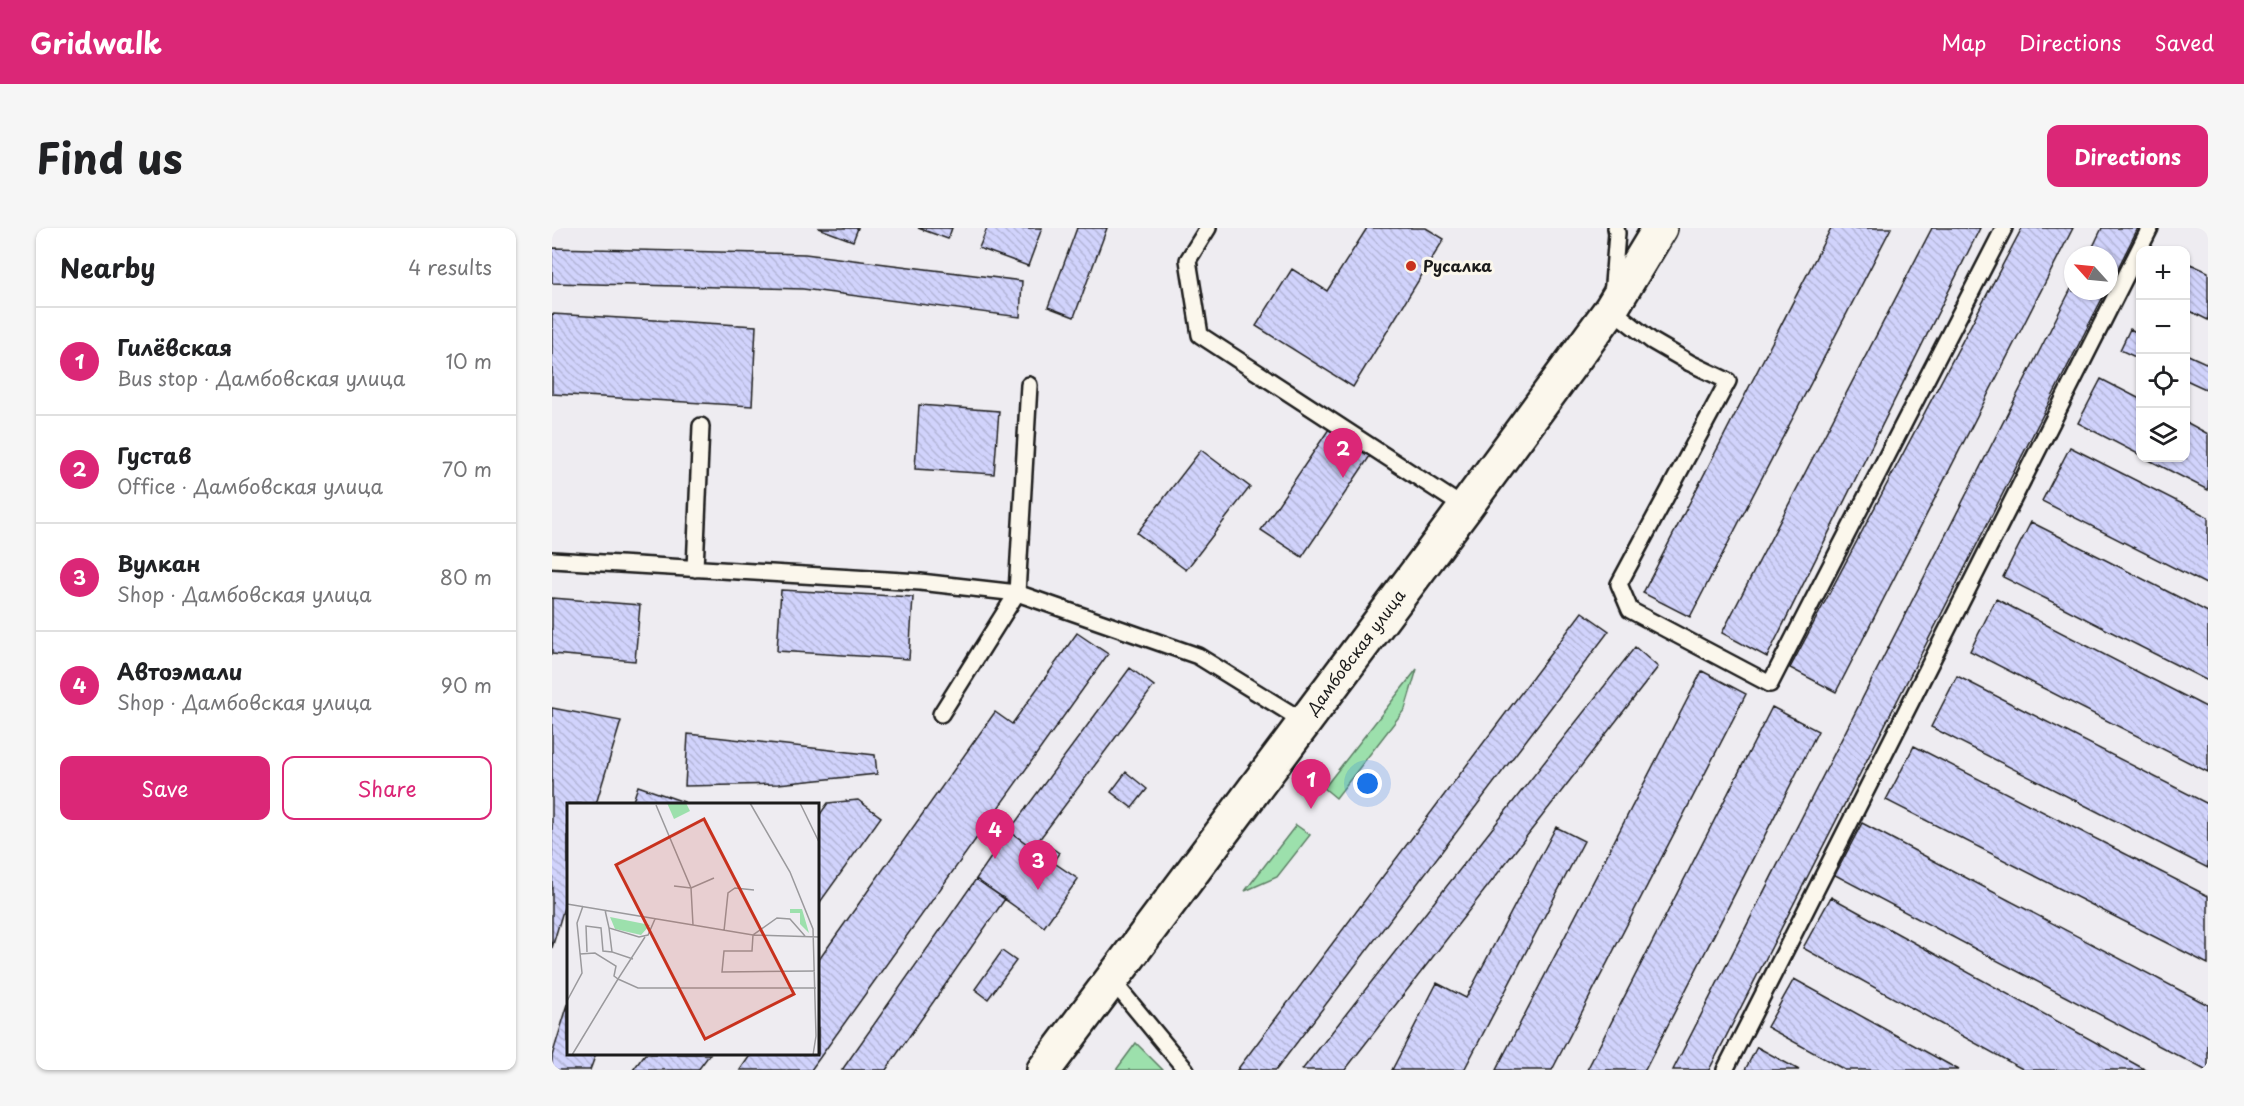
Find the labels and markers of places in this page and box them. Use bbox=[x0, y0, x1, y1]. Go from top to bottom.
place label: Русалка bbox=[1423, 253, 1492, 277]
marker: Русалка bbox=[1404, 259, 1418, 273]
pin: 2 bbox=[1324, 428, 1362, 478]
pin: 1 bbox=[1292, 760, 1330, 809]
pin: 4 bbox=[976, 810, 1014, 859]
pin: 3 bbox=[1018, 840, 1058, 890]

